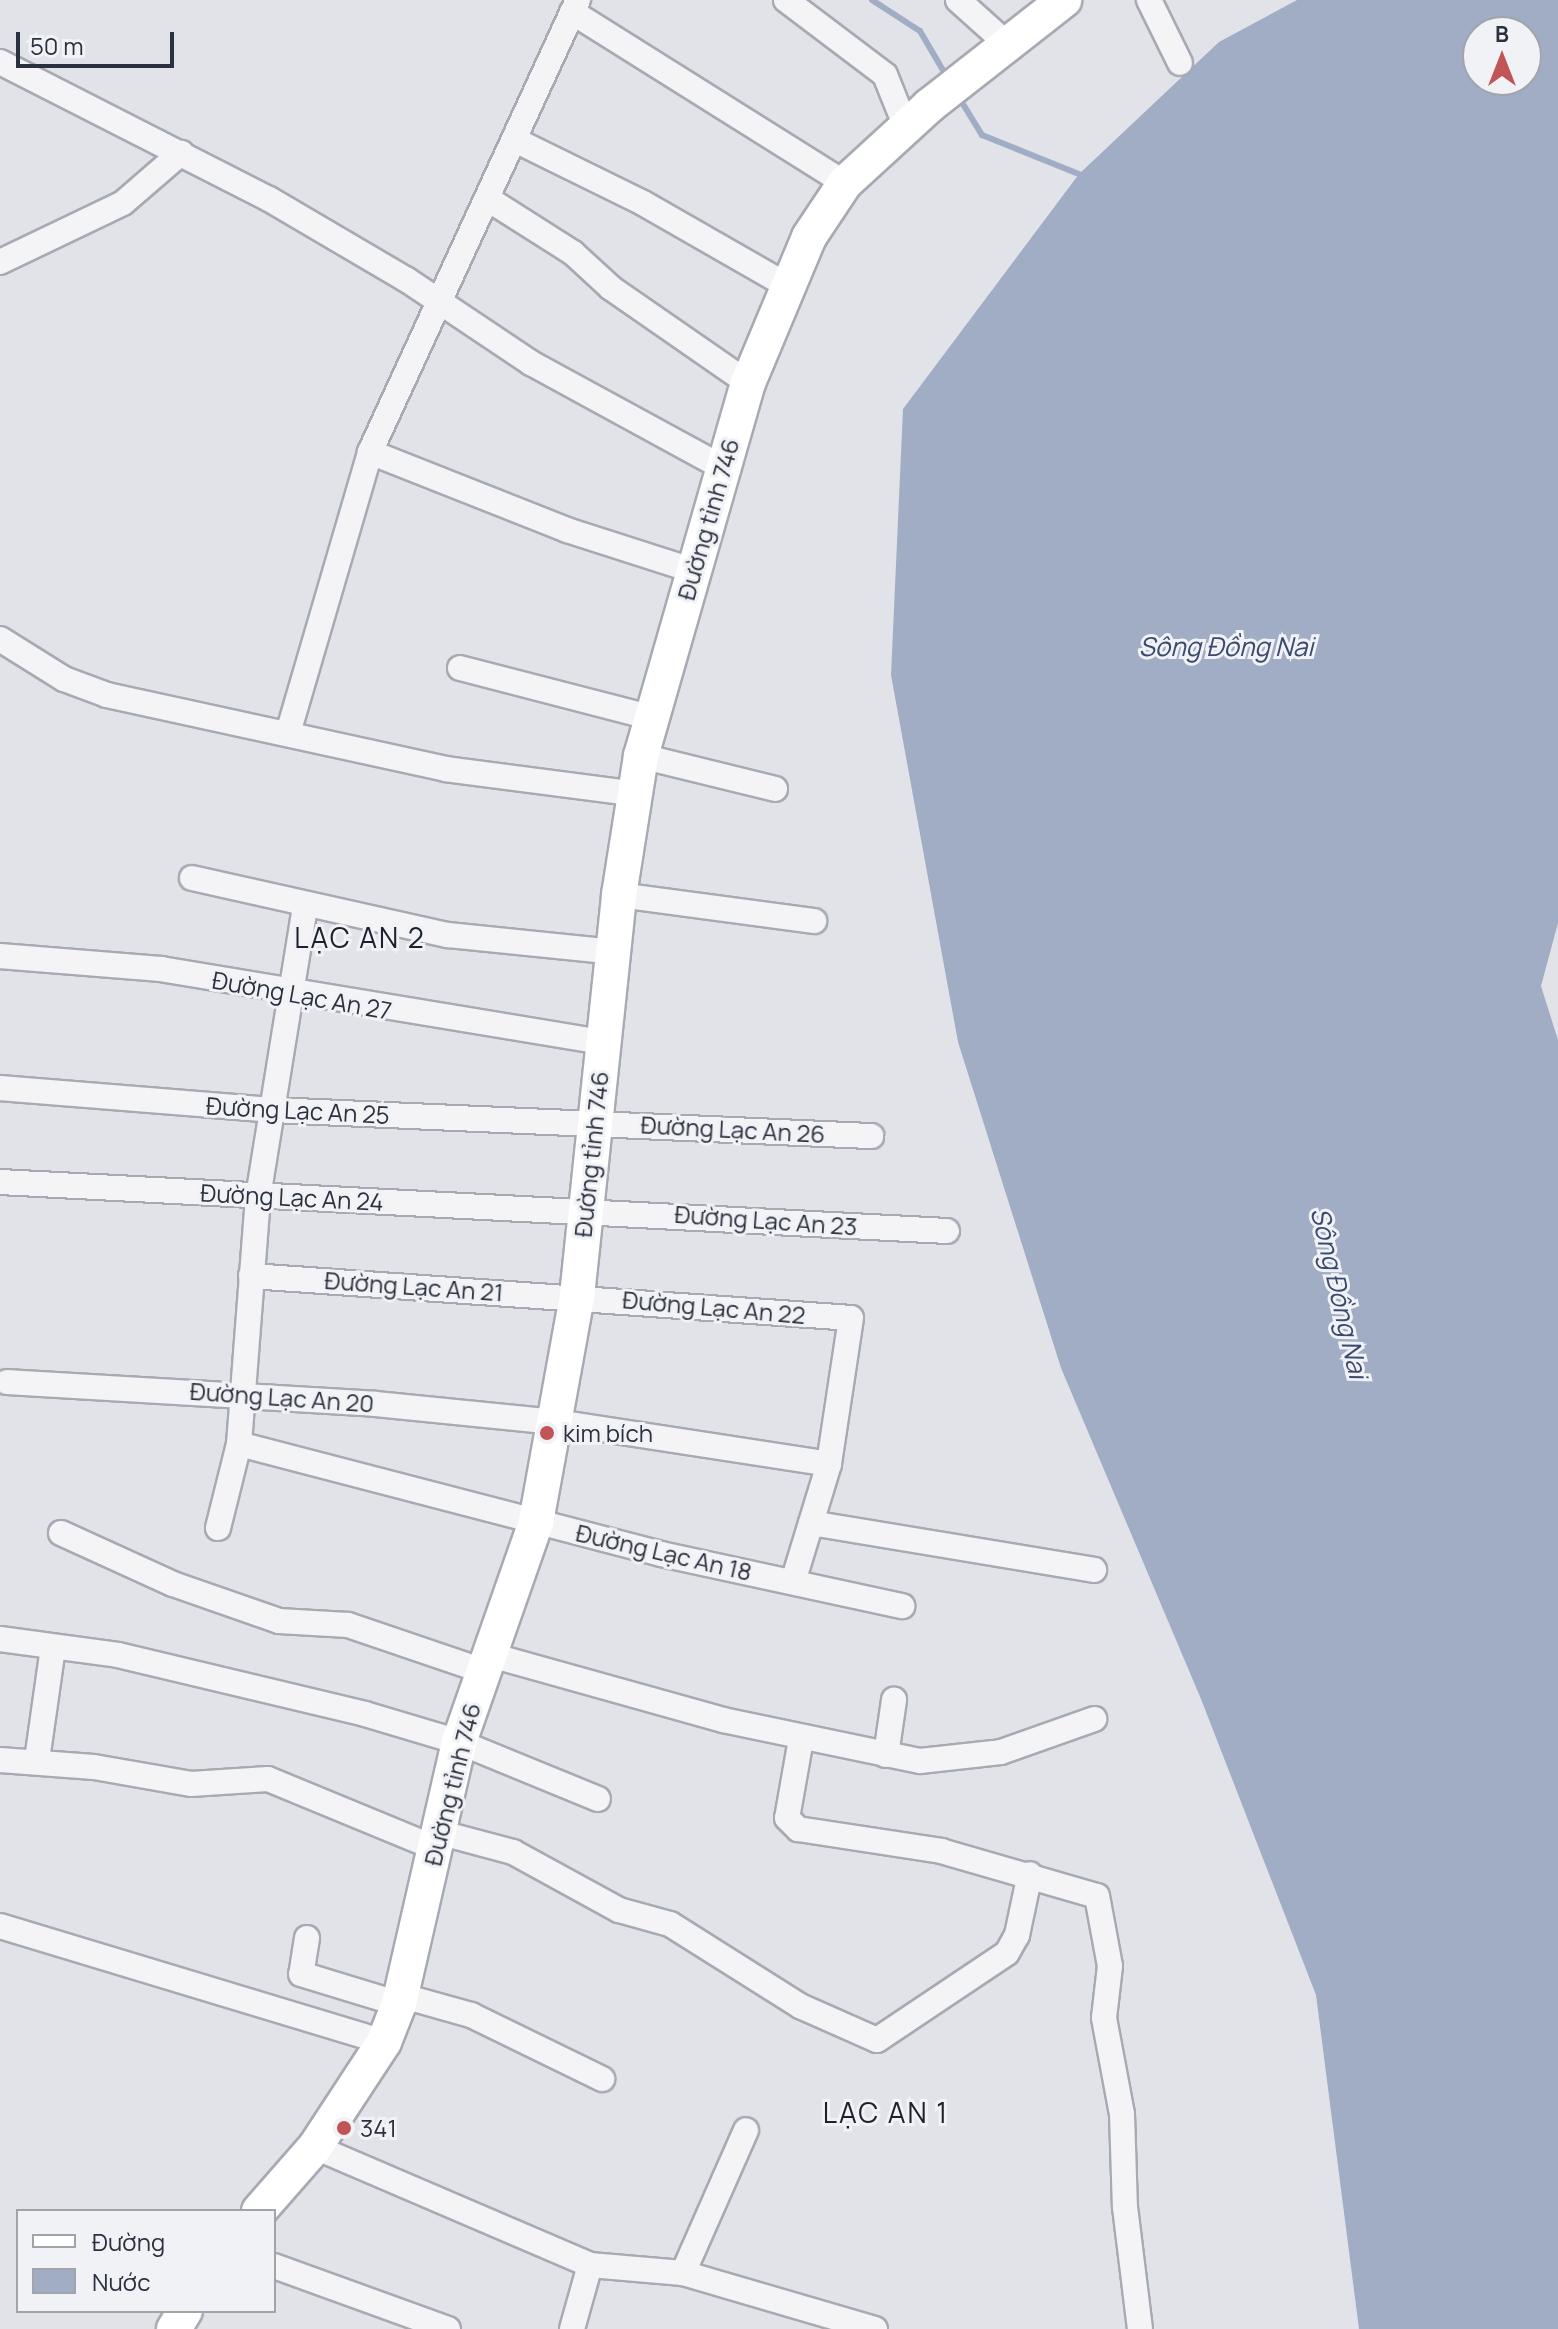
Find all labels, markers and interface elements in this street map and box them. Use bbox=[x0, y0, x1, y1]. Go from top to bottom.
scale bar bbox=[20, 16, 178, 66]
north arrow bbox=[1462, 16, 1542, 96]
text: B bbox=[1495, 19, 1509, 49]
text: 50 m bbox=[30, 29, 84, 62]
street label: Đường tỉnh 746 bbox=[671, 435, 745, 603]
water label: Sông Đồng Nai bbox=[1139, 631, 1313, 663]
district label: LẠC AN 2 bbox=[294, 920, 426, 954]
street label: Đường Lạc An 27 bbox=[210, 965, 394, 1025]
street label: Đường tỉnh 746 bbox=[568, 1070, 614, 1238]
street label: Đường Lạc An 25 bbox=[206, 1091, 390, 1129]
street label: Đường Lạc An 26 bbox=[640, 1110, 826, 1148]
street label: Đường Lạc An 24 bbox=[200, 1178, 384, 1216]
street label: Đường Lạc An 23 bbox=[674, 1199, 858, 1241]
water label: Sông Đồng Nai bbox=[1304, 1204, 1374, 1382]
street label: Đường Lạc An 21 bbox=[324, 1265, 504, 1307]
street label: Đường Lạc An 22 bbox=[621, 1285, 807, 1329]
street label: Đường Lạc An 20 bbox=[189, 1376, 375, 1418]
place label: kim bích bbox=[563, 1419, 653, 1447]
marker: kim bích bbox=[538, 1424, 556, 1442]
street label: Đường Lạc An 18 bbox=[573, 1518, 755, 1586]
street label: Đường tỉnh 746 bbox=[418, 1700, 486, 1868]
district label: LẠC AN 1 bbox=[823, 2095, 949, 2129]
place label: 341 bbox=[360, 2114, 397, 2142]
marker: 341 bbox=[335, 2119, 353, 2137]
legend bbox=[16, 2209, 276, 2313]
text: Đường bbox=[92, 2225, 165, 2258]
text: Nước bbox=[92, 2265, 151, 2298]

